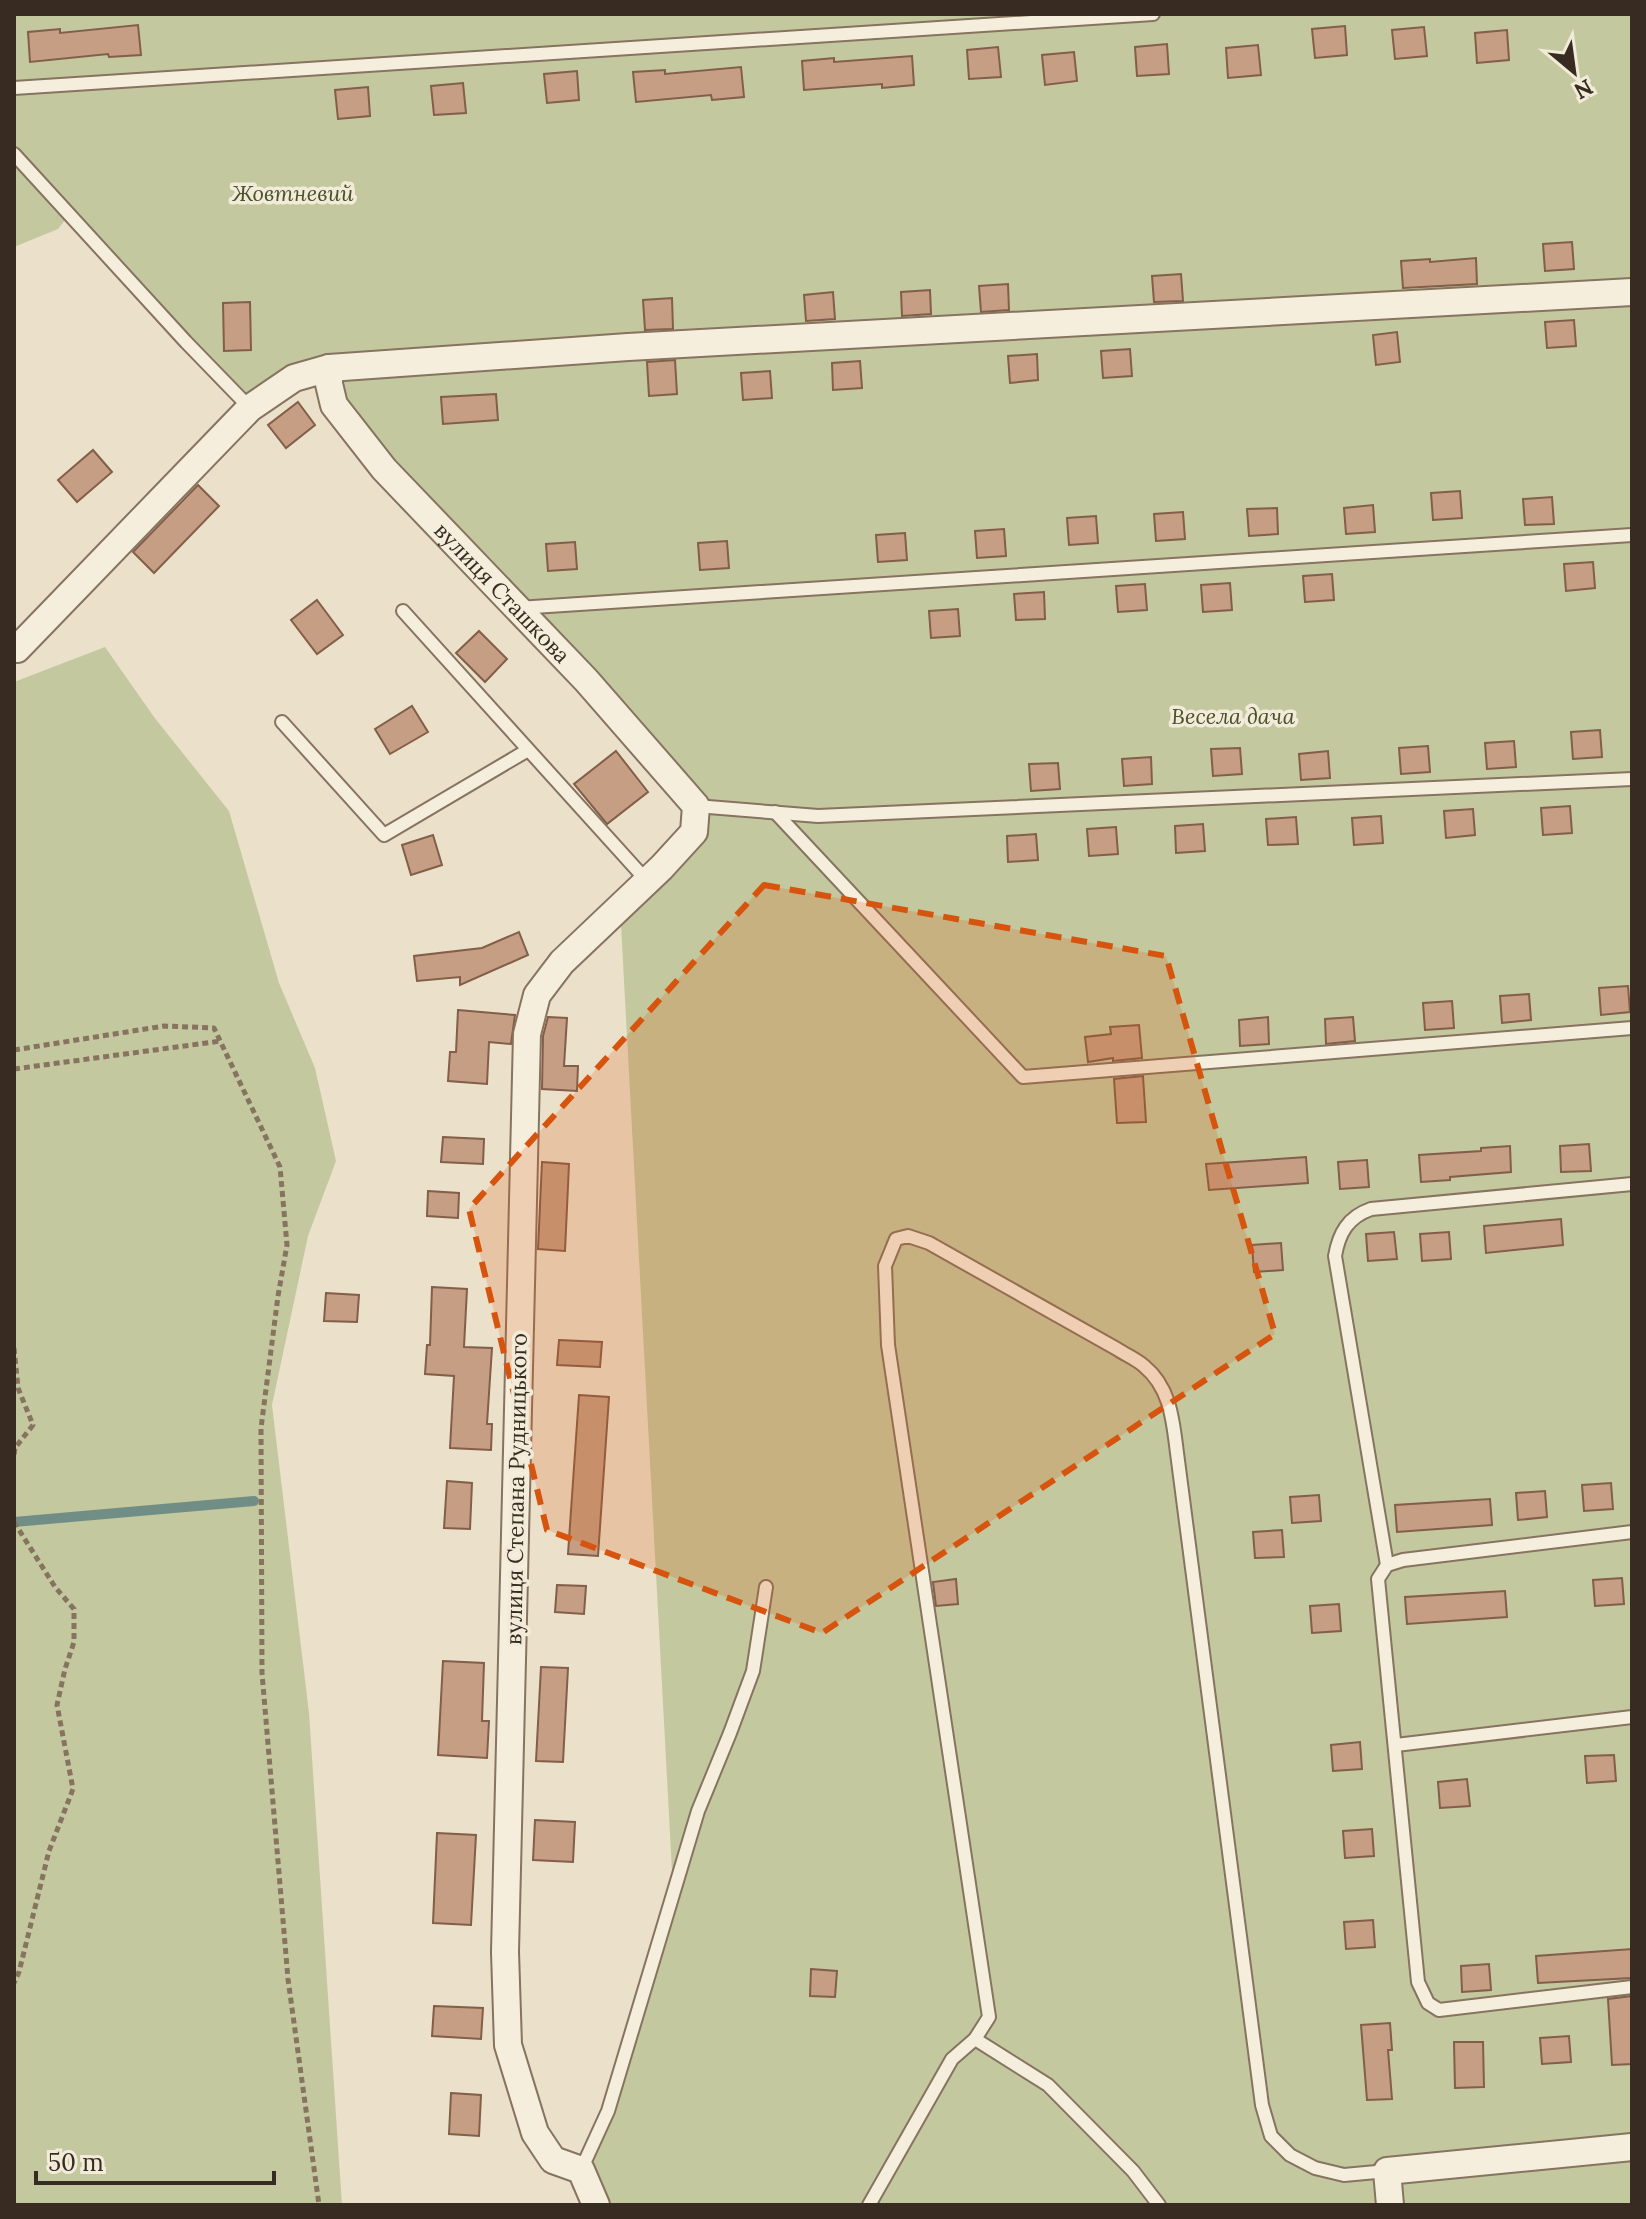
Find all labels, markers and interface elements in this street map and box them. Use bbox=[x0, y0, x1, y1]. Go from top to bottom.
north arrow bbox=[1534, 32, 1614, 112]
text: N bbox=[1569, 73, 1598, 106]
park label: Жовтневий bbox=[231, 179, 354, 207]
street label: вулиця Сташкова bbox=[428, 516, 576, 669]
park label: Весела дача bbox=[1171, 702, 1296, 730]
street label: вулиця Степана Рудницького bbox=[499, 1333, 533, 1645]
scale bar bbox=[36, 2135, 274, 2185]
text: 50 m bbox=[48, 2147, 104, 2178]

